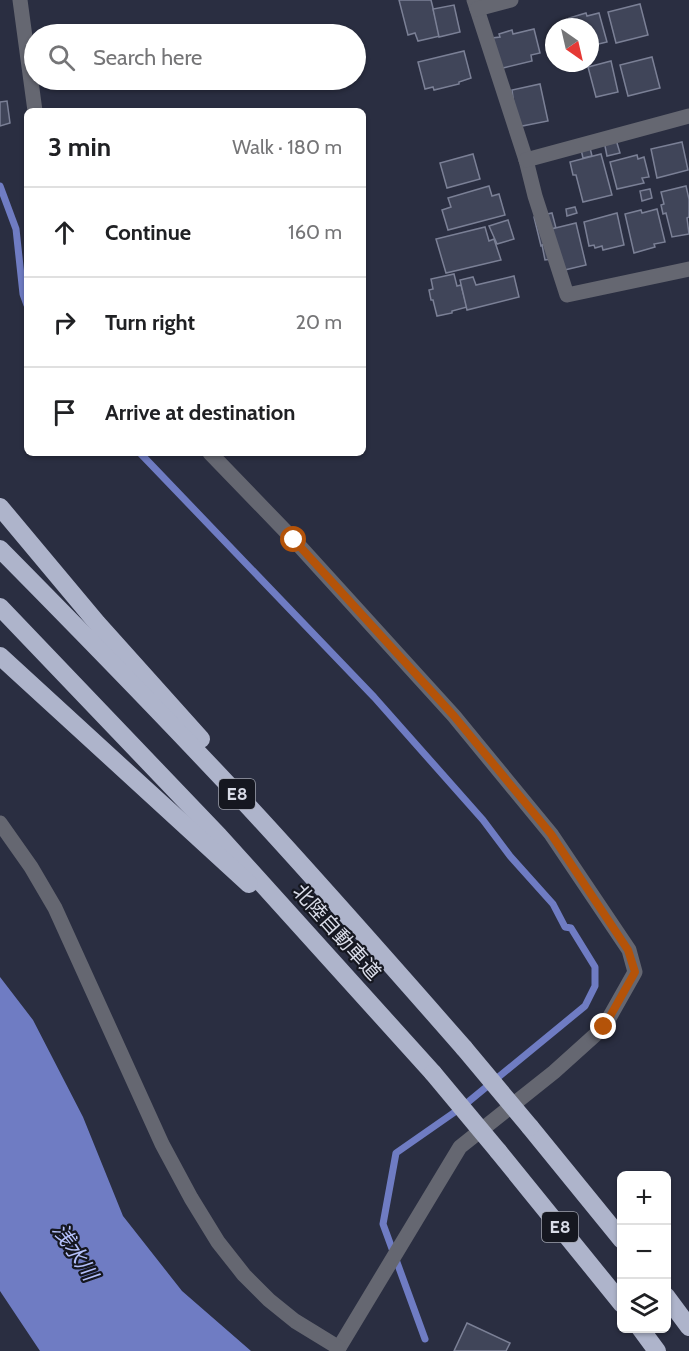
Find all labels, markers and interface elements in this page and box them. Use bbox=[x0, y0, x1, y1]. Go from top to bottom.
north arrow bbox=[545, 18, 599, 72]
search box bbox=[24, 24, 366, 90]
icon: search bbox=[45, 41, 78, 74]
text: Search here bbox=[93, 44, 202, 71]
text: 3 min bbox=[48, 131, 111, 163]
text: Walk · 180 m bbox=[232, 135, 342, 159]
icon: ahead bbox=[48, 216, 81, 249]
text: Continue bbox=[105, 219, 191, 246]
text: 160 m bbox=[288, 220, 342, 244]
icon: right bbox=[48, 306, 81, 339]
text: Turn right bbox=[105, 309, 195, 336]
text: 20 m bbox=[296, 310, 342, 334]
icon: arrive bbox=[48, 396, 81, 429]
text: Arrive at destination bbox=[105, 399, 295, 426]
route start bbox=[280, 526, 306, 552]
road number: E8 bbox=[219, 779, 255, 809]
street label: 北陸自動車道 bbox=[288, 879, 386, 985]
route end bbox=[590, 1013, 616, 1039]
map controls bbox=[617, 1171, 671, 1333]
button: + bbox=[617, 1171, 671, 1225]
road number: E8 bbox=[542, 1212, 578, 1242]
water label: 浅水川 bbox=[48, 1219, 104, 1287]
button: − bbox=[617, 1225, 671, 1279]
button: layers bbox=[617, 1279, 671, 1333]

